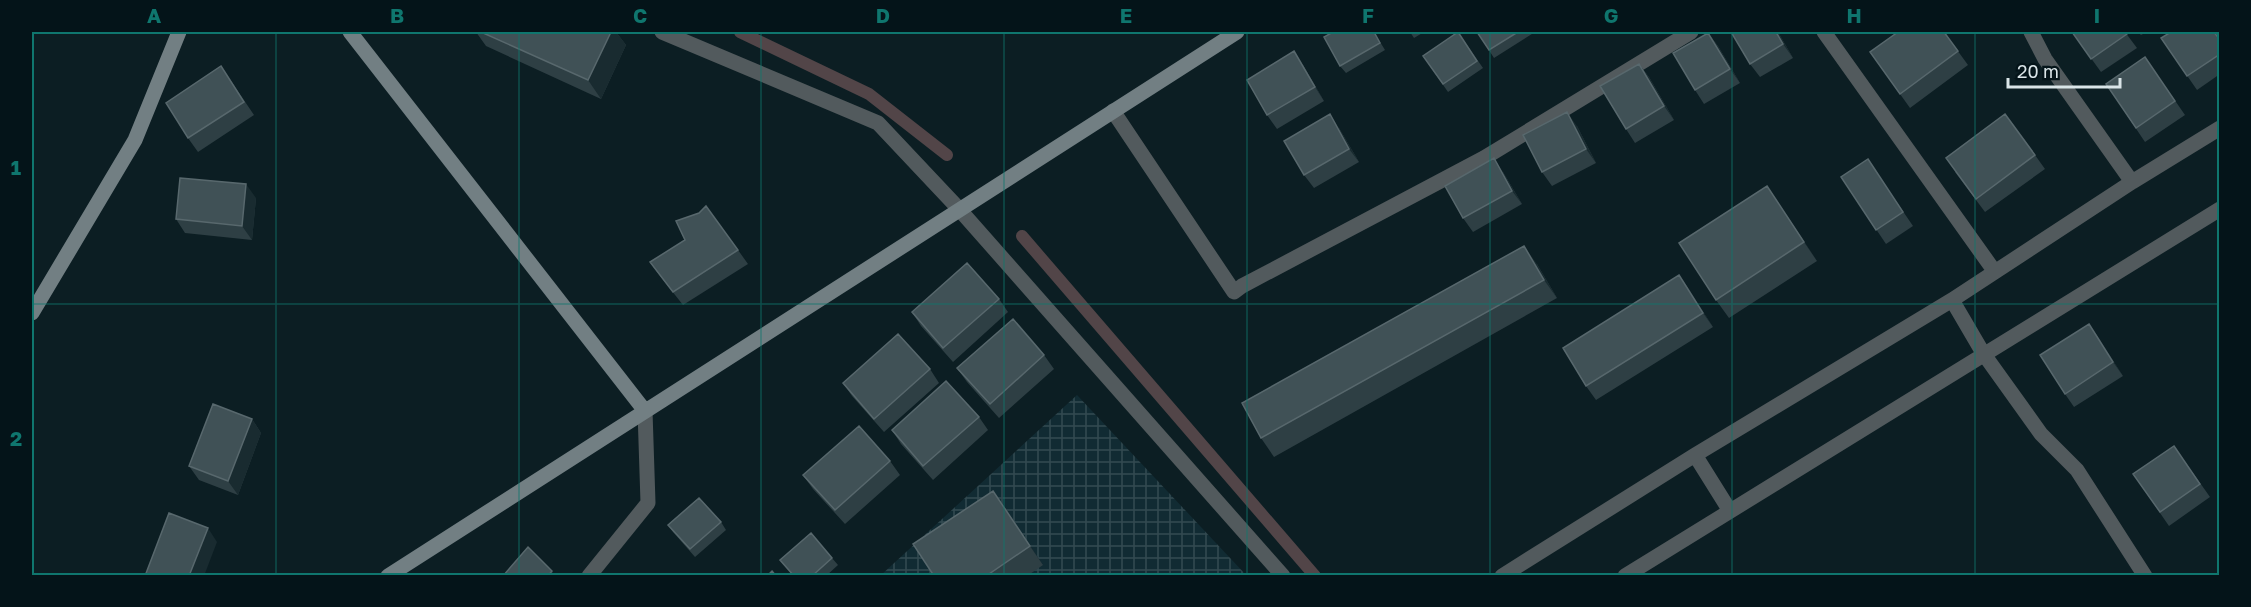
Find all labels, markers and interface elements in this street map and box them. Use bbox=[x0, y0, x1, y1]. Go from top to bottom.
text: A bbox=[147, 3, 161, 27]
text: B bbox=[390, 3, 404, 27]
text: C bbox=[633, 3, 647, 27]
text: D bbox=[876, 3, 890, 27]
text: E bbox=[1120, 3, 1132, 27]
text: F bbox=[1362, 3, 1374, 27]
text: G bbox=[1604, 3, 1618, 27]
text: H bbox=[1846, 3, 1862, 27]
text: I bbox=[2094, 3, 2100, 27]
scale bar bbox=[2008, 51, 2120, 89]
text: 20 m bbox=[2017, 60, 2059, 82]
text: 1 bbox=[11, 155, 21, 179]
text: 2 bbox=[10, 426, 22, 450]

